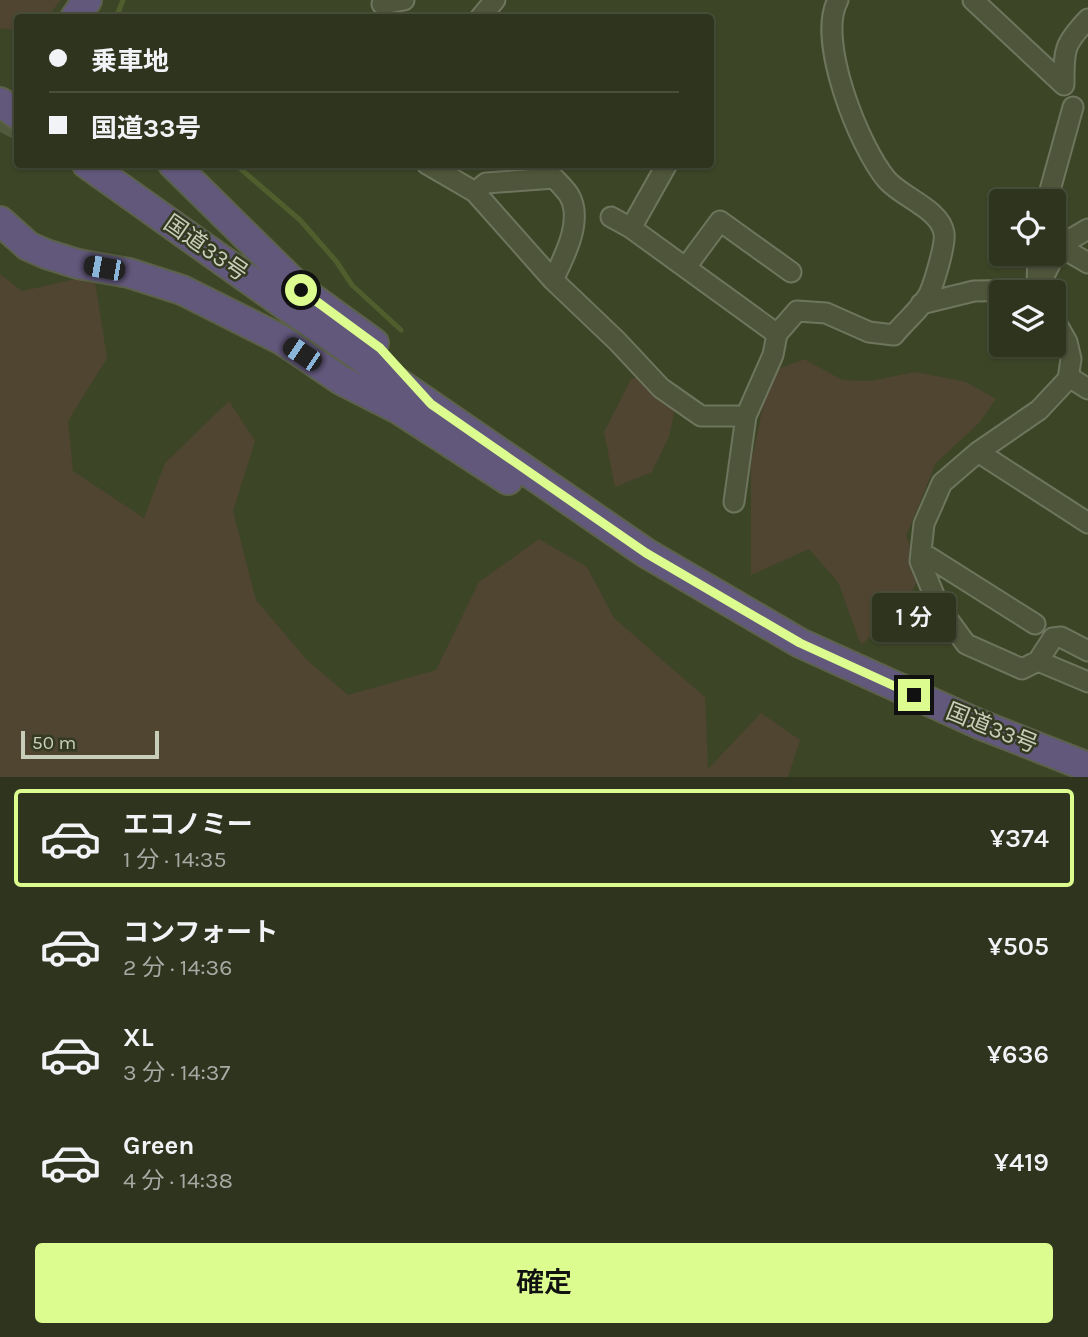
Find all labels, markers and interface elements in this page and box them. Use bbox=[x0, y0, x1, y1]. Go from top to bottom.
text: 乗車地 bbox=[91, 46, 169, 77]
text: 国道33号 bbox=[91, 113, 201, 144]
map controls bbox=[989, 189, 1066, 357]
button: locate bbox=[989, 189, 1066, 266]
street label: 国道33号 bbox=[159, 209, 253, 287]
car bbox=[82, 254, 127, 282]
route start bbox=[285, 274, 317, 306]
button: layers bbox=[989, 280, 1066, 357]
car bbox=[279, 334, 326, 374]
callout: 1 分 bbox=[872, 594, 956, 642]
text: 1 分 bbox=[896, 604, 932, 631]
route end bbox=[898, 679, 930, 711]
street label: 国道33号 bbox=[942, 697, 1042, 759]
scale bar bbox=[21, 728, 159, 760]
text: 50 m bbox=[32, 732, 76, 754]
icon: car bbox=[39, 807, 102, 870]
text: エコノミー bbox=[123, 809, 253, 840]
text: ¥374 bbox=[990, 823, 1049, 854]
text: 1 分 · 14:35 bbox=[123, 846, 226, 873]
icon: car bbox=[39, 915, 102, 978]
text: コンフォート bbox=[123, 917, 278, 948]
text: ¥505 bbox=[988, 931, 1049, 962]
text: 2 分 · 14:36 bbox=[123, 954, 232, 981]
text: XL bbox=[123, 1022, 154, 1053]
icon: car bbox=[39, 1023, 102, 1086]
text: ¥636 bbox=[987, 1039, 1049, 1070]
text: 3 分 · 14:37 bbox=[123, 1059, 230, 1086]
text: Green bbox=[123, 1130, 195, 1161]
icon: car bbox=[39, 1131, 102, 1194]
text: ¥419 bbox=[994, 1147, 1049, 1178]
text: 4 分 · 14:38 bbox=[123, 1167, 233, 1194]
button: 確定 bbox=[35, 1243, 1053, 1323]

